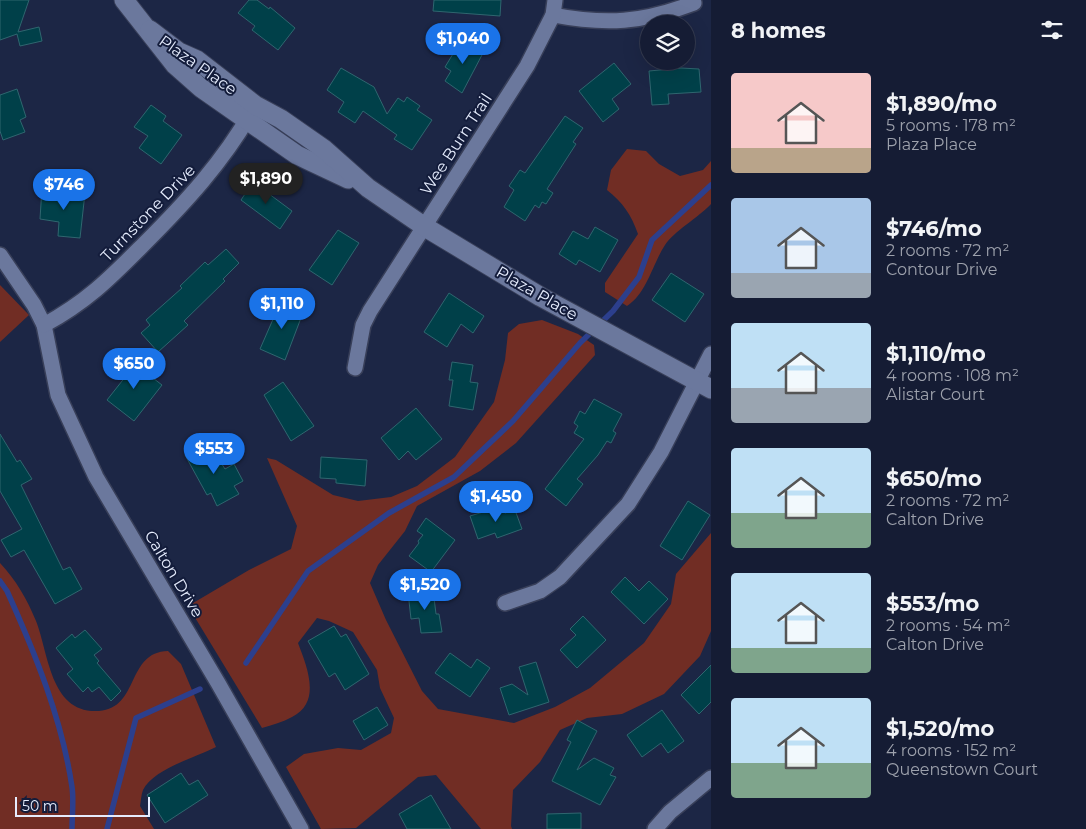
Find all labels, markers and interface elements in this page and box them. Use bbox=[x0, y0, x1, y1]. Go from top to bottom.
map controls bbox=[640, 15, 695, 70]
button: layers bbox=[640, 15, 695, 70]
icon: filters bbox=[1038, 16, 1066, 44]
text: 8 homes bbox=[731, 18, 826, 43]
pin: $1,040 bbox=[422, 22, 504, 65]
text: $1,040 bbox=[436, 29, 490, 48]
street label: Plaza Place bbox=[155, 31, 241, 99]
street label: Wee Burn Trail bbox=[416, 90, 496, 198]
text: $1,890/mo bbox=[886, 91, 997, 116]
icon: home bbox=[771, 93, 831, 153]
text: 5 rooms · 178 m² bbox=[886, 116, 1016, 135]
text: Plaza Place bbox=[886, 135, 977, 154]
street label: Turnstone Drive bbox=[97, 161, 199, 265]
pin: $1,890 bbox=[225, 162, 307, 205]
pin: $746 bbox=[34, 168, 94, 211]
text: $1,890 bbox=[240, 169, 292, 188]
text: $746 bbox=[44, 175, 84, 194]
text: $746/mo bbox=[886, 216, 982, 241]
icon: home bbox=[771, 218, 831, 278]
text: 2 rooms · 72 m² bbox=[886, 241, 1009, 260]
text: Contour Drive bbox=[886, 260, 997, 279]
street label: Plaza Place bbox=[493, 262, 581, 324]
pin: $1,110 bbox=[241, 288, 323, 330]
text: $1,110 bbox=[260, 294, 304, 313]
text: $1,110/mo bbox=[886, 341, 986, 366]
icon: home bbox=[771, 343, 831, 403]
pin: $650 bbox=[104, 348, 164, 390]
text: $650 bbox=[114, 354, 154, 373]
text: 4 rooms · 108 m² bbox=[886, 366, 1019, 385]
text: Alistar Court bbox=[886, 385, 985, 404]
pin: $553 bbox=[184, 432, 244, 475]
text: $553 bbox=[195, 439, 233, 458]
text: $650/mo bbox=[886, 466, 982, 491]
icon: home bbox=[771, 468, 831, 528]
pin: $1,450 bbox=[455, 480, 537, 523]
text: $1,450 bbox=[470, 487, 522, 506]
text: 2 rooms · 72 m² bbox=[886, 491, 1009, 510]
text: Calton Drive bbox=[886, 510, 984, 529]
street label: Calton Drive bbox=[141, 527, 207, 621]
pin: $1,520 bbox=[384, 568, 466, 611]
text: $1,520 bbox=[400, 575, 450, 594]
text: $553/mo bbox=[886, 591, 979, 616]
icon: home bbox=[771, 593, 831, 653]
text: 2 rooms · 54 m² bbox=[886, 616, 1010, 635]
text: Calton Drive bbox=[886, 635, 984, 654]
text: $1,520/mo bbox=[886, 716, 994, 741]
icon: home bbox=[771, 718, 831, 778]
text: 4 rooms · 152 m² bbox=[886, 741, 1016, 760]
text: Queenstown Court bbox=[886, 760, 1038, 779]
scale bar bbox=[15, 794, 150, 817]
text: 50 m bbox=[22, 797, 58, 815]

